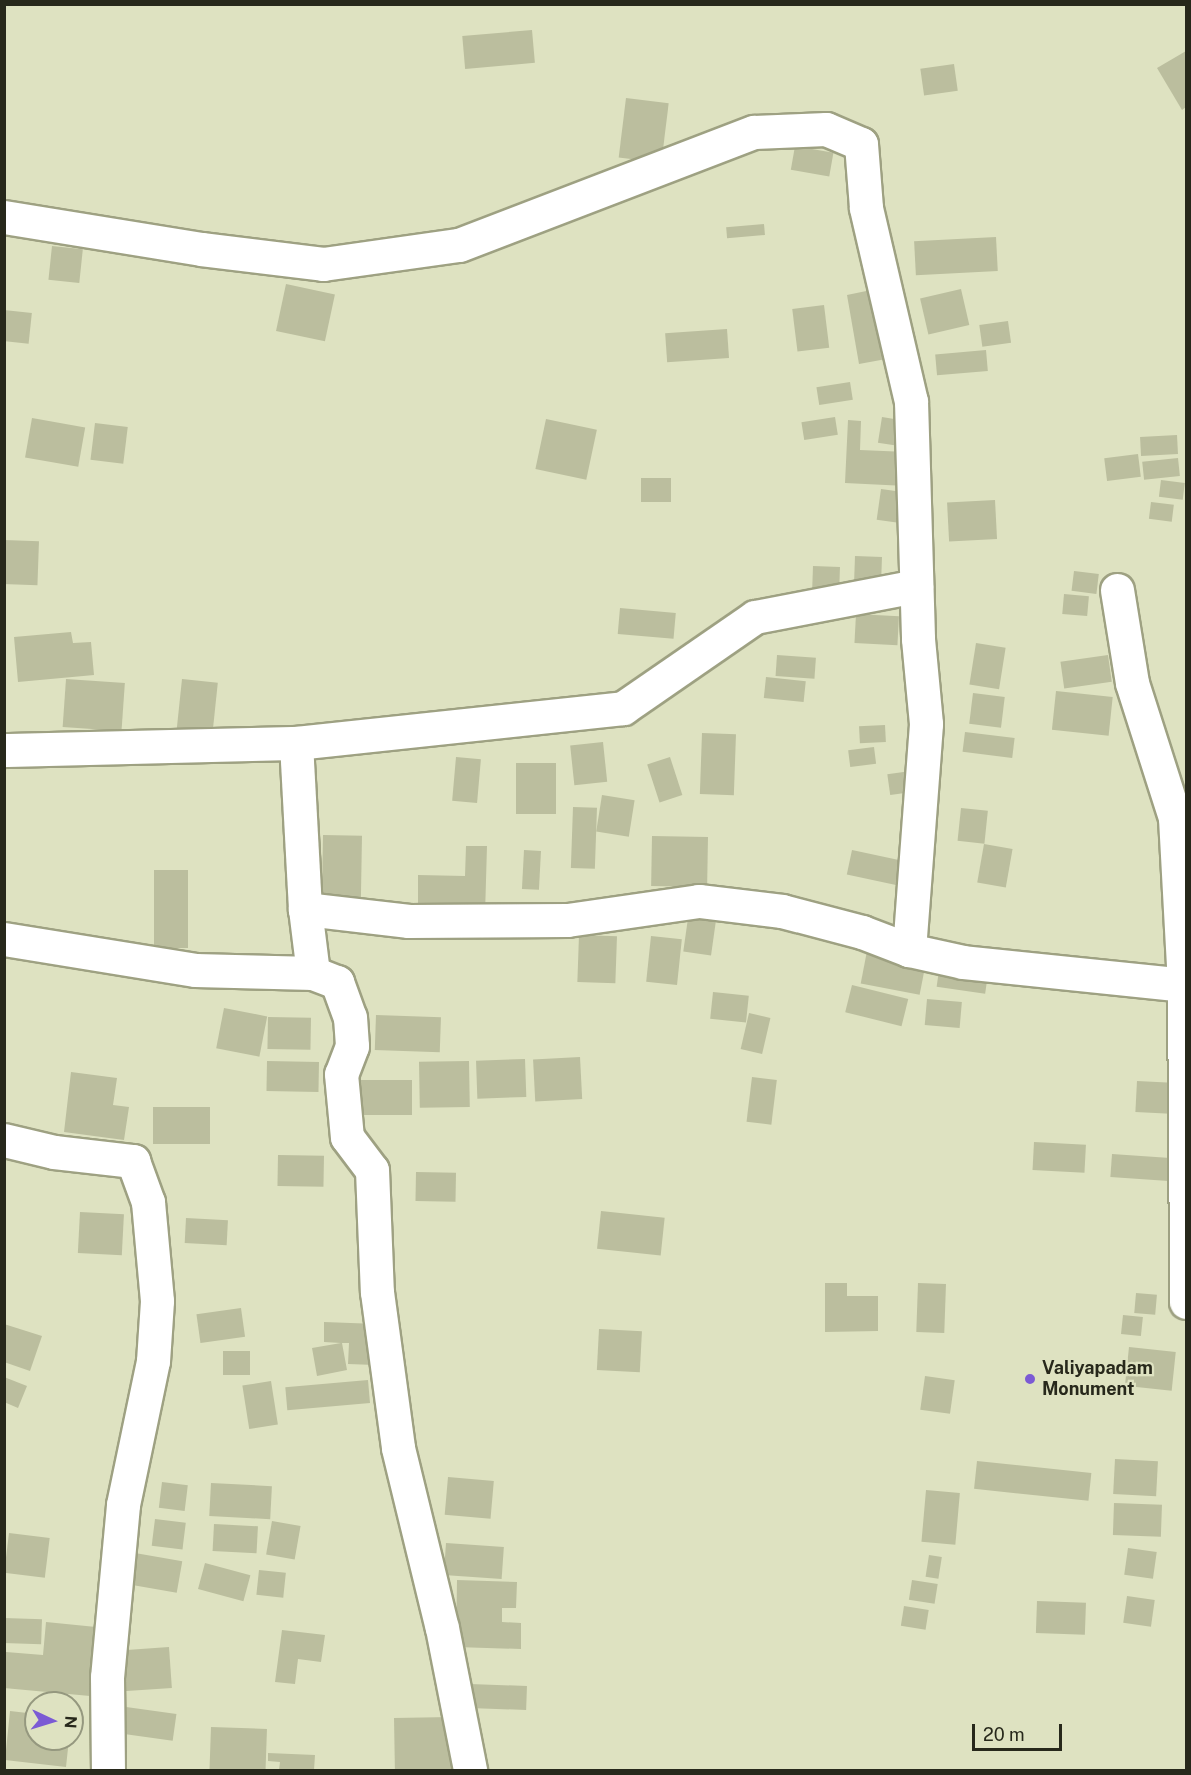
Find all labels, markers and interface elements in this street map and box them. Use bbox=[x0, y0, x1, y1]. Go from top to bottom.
place label: Valiyapadam Monument bbox=[1042, 1358, 1153, 1400]
marker: Valiyapadam Monument bbox=[1023, 1372, 1037, 1386]
north arrow bbox=[24, 1691, 84, 1751]
scale bar bbox=[975, 1712, 1065, 1750]
text: N bbox=[61, 1715, 80, 1729]
text: 20 m bbox=[983, 1724, 1025, 1745]

